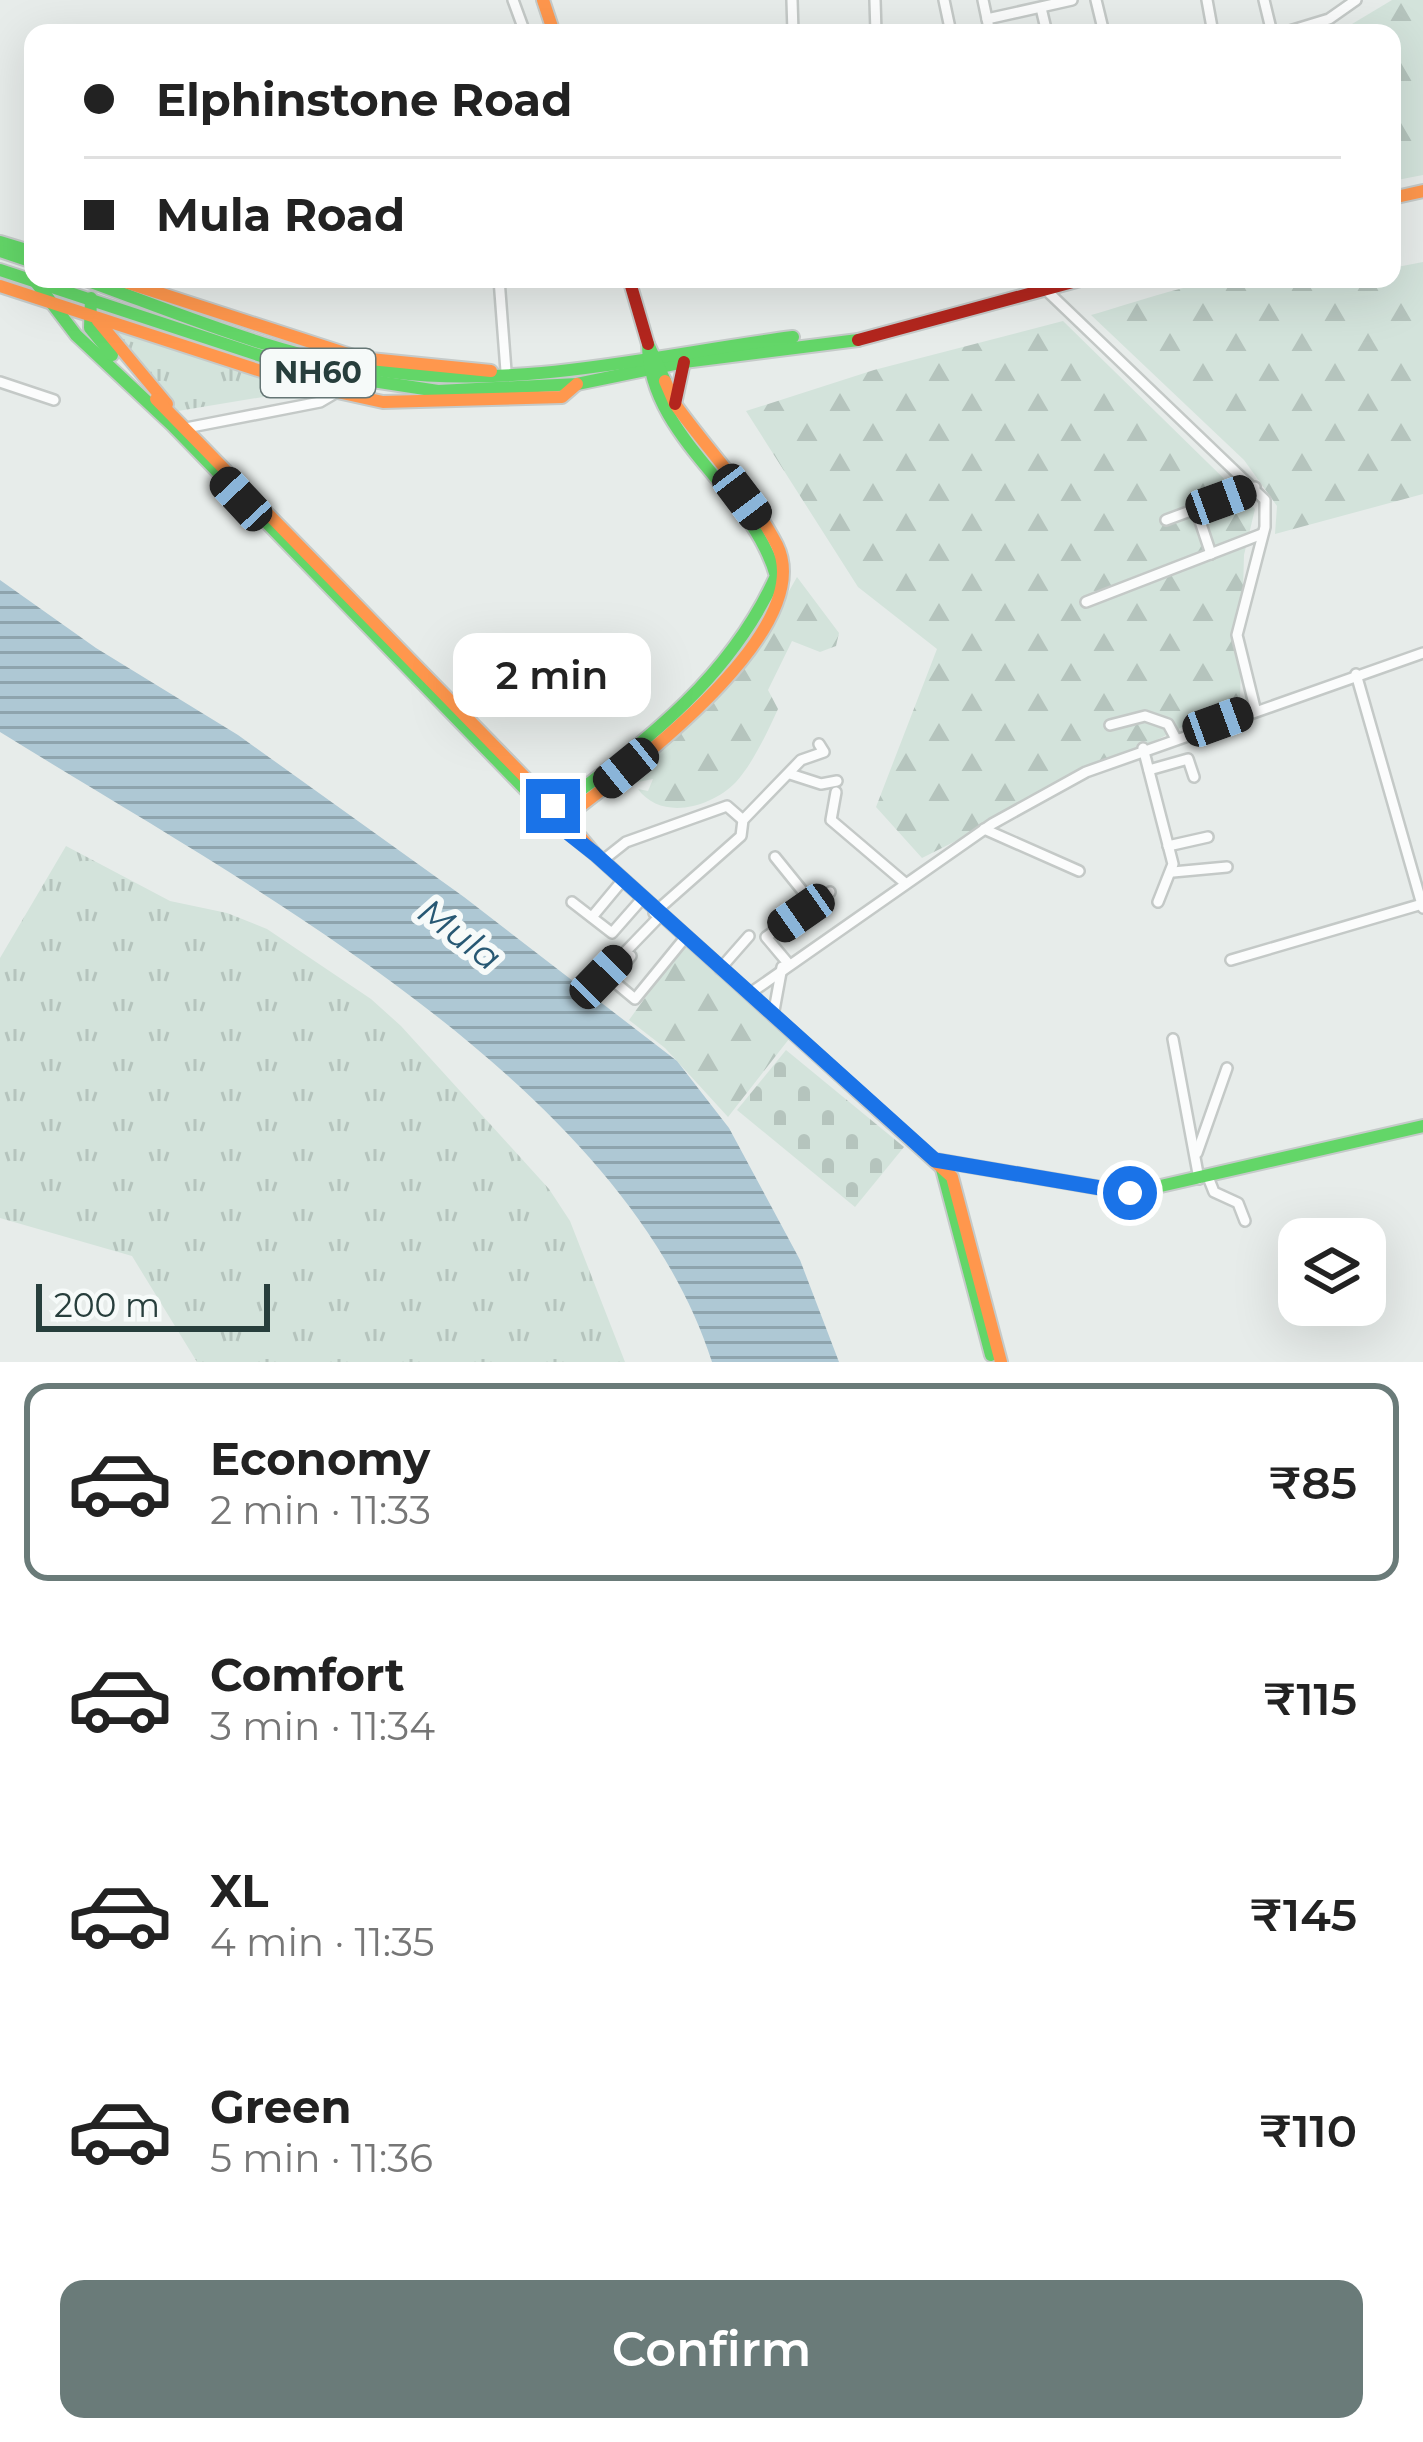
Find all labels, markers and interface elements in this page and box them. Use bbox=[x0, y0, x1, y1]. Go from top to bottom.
text: Elphinstone Road bbox=[156, 72, 572, 127]
text: Mula Road bbox=[156, 187, 405, 242]
road number: NH60 bbox=[261, 349, 375, 397]
car bbox=[706, 457, 778, 537]
car bbox=[203, 460, 279, 538]
car bbox=[1181, 471, 1261, 529]
callout: 2 min bbox=[454, 632, 652, 716]
text: 2 min bbox=[496, 651, 608, 699]
car bbox=[1178, 693, 1258, 751]
car bbox=[587, 731, 665, 805]
route end bbox=[526, 779, 580, 833]
car bbox=[761, 878, 841, 948]
water label: Mula bbox=[410, 889, 510, 979]
car bbox=[563, 939, 639, 1015]
route start bbox=[1103, 1166, 1157, 1220]
map controls bbox=[1278, 1218, 1386, 1326]
button: layers bbox=[1278, 1218, 1386, 1326]
scale bar bbox=[36, 1278, 270, 1331]
text: 200 m bbox=[54, 1285, 160, 1325]
icon: car bbox=[66, 1428, 174, 1536]
text: Economy bbox=[210, 1431, 430, 1486]
text: ₹85 bbox=[1269, 1455, 1357, 1510]
text: 2 min · 11:33 bbox=[210, 1486, 431, 1534]
icon: car bbox=[66, 1644, 174, 1752]
text: Comfort bbox=[210, 1647, 405, 1702]
text: ₹115 bbox=[1264, 1671, 1357, 1726]
text: 3 min · 11:34 bbox=[210, 1702, 435, 1750]
icon: car bbox=[66, 1860, 174, 1968]
text: XL bbox=[210, 1863, 268, 1918]
text: ₹145 bbox=[1250, 1887, 1357, 1942]
text: 4 min · 11:35 bbox=[210, 1918, 435, 1966]
icon: car bbox=[66, 2076, 174, 2184]
text: Green bbox=[210, 2079, 352, 2134]
text: ₹110 bbox=[1260, 2103, 1357, 2158]
text: 5 min · 11:36 bbox=[210, 2134, 433, 2182]
button: Confirm bbox=[60, 2280, 1363, 2418]

